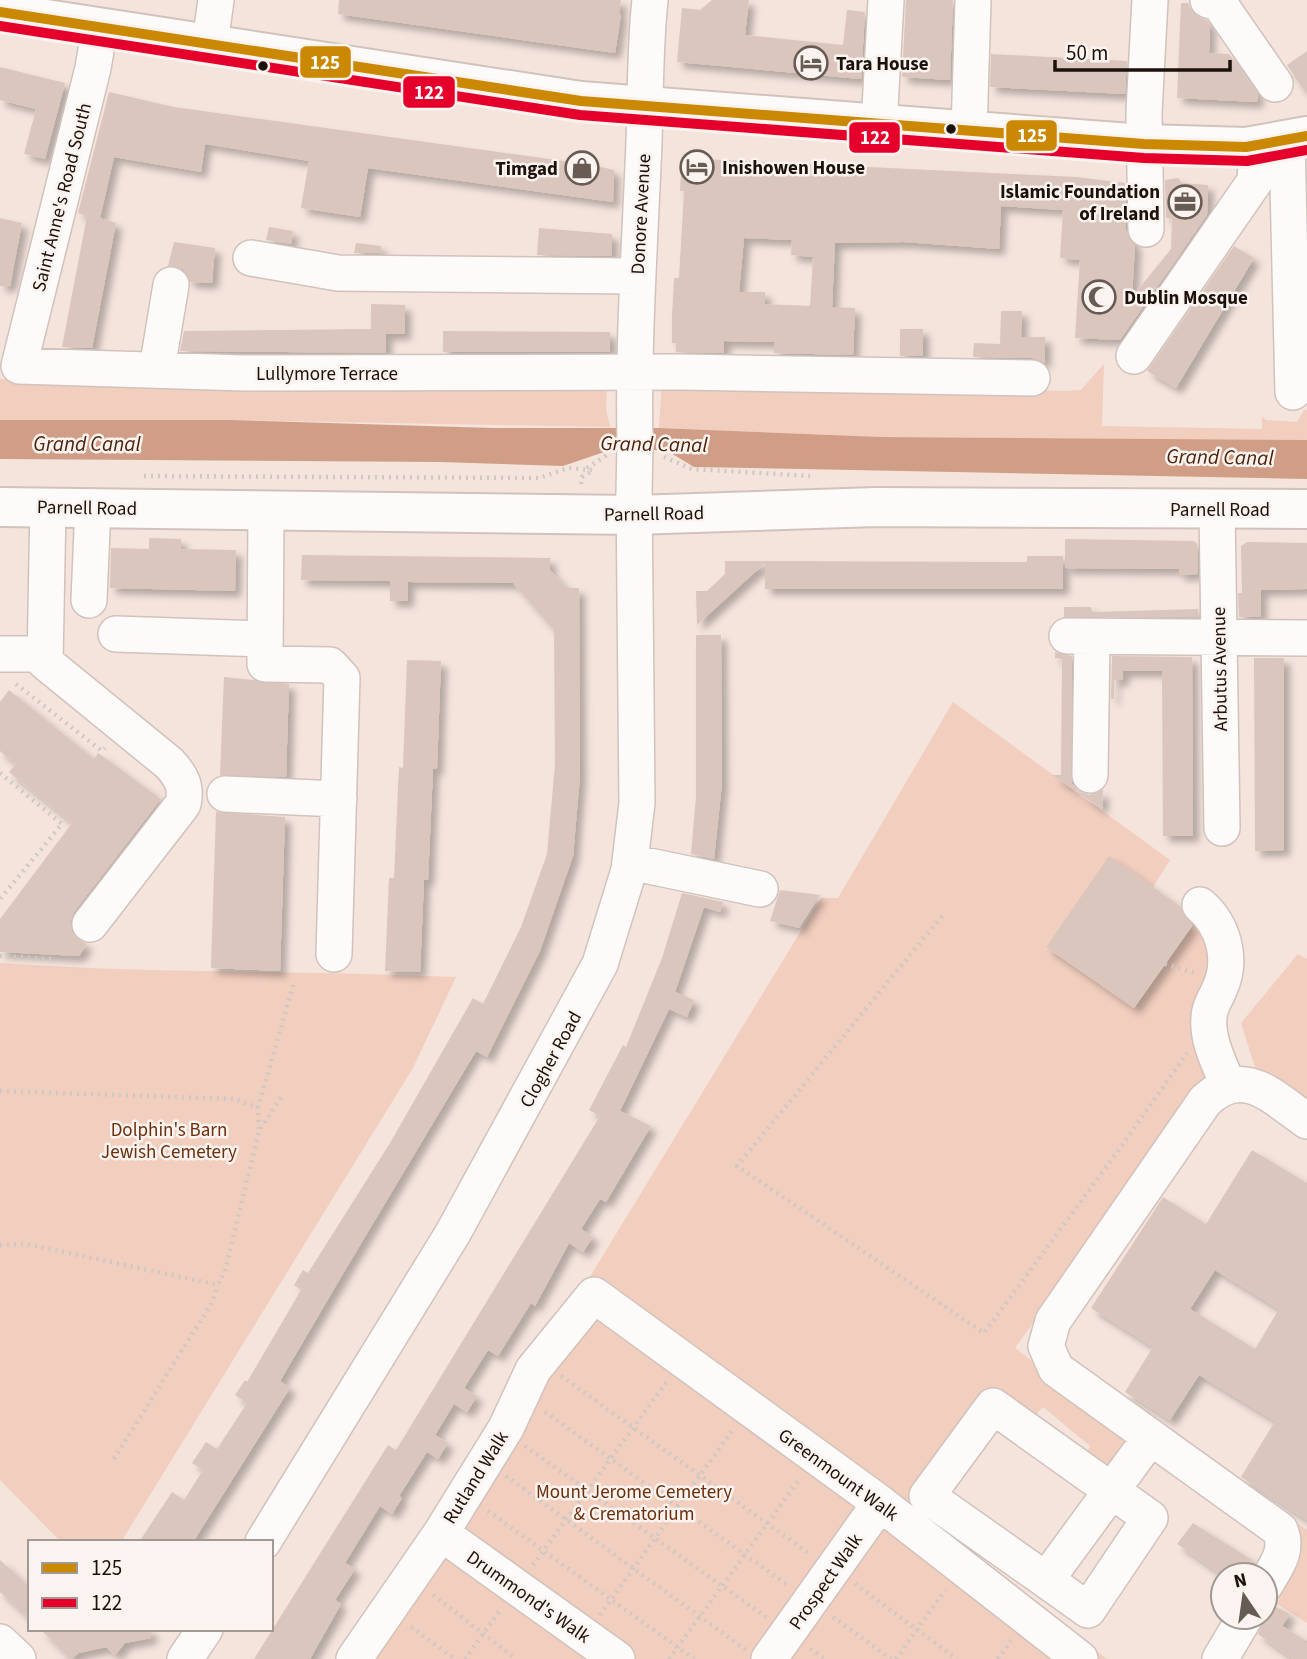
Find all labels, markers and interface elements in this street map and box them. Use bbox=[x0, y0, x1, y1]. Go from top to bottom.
scale bar bbox=[1055, 28, 1230, 72]
text: 50 m bbox=[1066, 38, 1108, 68]
hotel icon: Tara House bbox=[792, 44, 830, 82]
line badge: 125 bbox=[299, 45, 352, 79]
text: 125 bbox=[310, 50, 340, 77]
place label: Tara House bbox=[836, 51, 929, 78]
unlabelled marker bbox=[256, 59, 270, 73]
line badge: 122 bbox=[402, 75, 456, 109]
text: 122 bbox=[414, 80, 444, 107]
street label: Saint Anne's Road South bbox=[26, 100, 99, 295]
line badge: 125 bbox=[1005, 119, 1058, 152]
line badge: 122 bbox=[848, 121, 901, 154]
unlabelled marker bbox=[944, 122, 958, 136]
text: 125 bbox=[1017, 123, 1047, 150]
text: 122 bbox=[860, 125, 890, 152]
hotel icon: Inishowen House bbox=[678, 148, 716, 186]
shop icon: Timgad bbox=[563, 149, 601, 187]
street label: Donore Avenue bbox=[625, 153, 658, 275]
place label: Inishowen House bbox=[722, 155, 865, 182]
place label: Timgad bbox=[495, 156, 558, 183]
place label: Islamic Foundation of Ireland bbox=[1000, 179, 1160, 228]
office icon: Islamic Foundation of Ireland bbox=[1166, 183, 1204, 221]
mosque icon: Dublin Mosque bbox=[1080, 278, 1118, 316]
place label: Dublin Mosque bbox=[1124, 285, 1248, 312]
street label: Lullymore Terrace bbox=[256, 361, 398, 388]
water label: Grand Canal bbox=[600, 428, 709, 460]
water label: Grand Canal bbox=[33, 429, 141, 459]
water label: Grand Canal bbox=[1166, 441, 1275, 473]
street label: Parnell Road bbox=[37, 494, 137, 523]
street label: Parnell Road bbox=[1170, 497, 1270, 524]
street label: Parnell Road bbox=[604, 500, 704, 529]
street label: Arbutus Avenue bbox=[1206, 606, 1235, 732]
street label: Clogher Road bbox=[514, 1007, 589, 1113]
park label: Dolphin's Barn Jewish Cemetery bbox=[101, 1117, 237, 1166]
street label: Greenmount Walk bbox=[772, 1422, 904, 1528]
street label: Rutland Walk bbox=[437, 1426, 516, 1530]
park label: Mount Jerome Cemetery & Crematorium bbox=[536, 1479, 732, 1528]
street label: Prospect Walk bbox=[783, 1528, 870, 1636]
legend bbox=[28, 1540, 273, 1631]
street label: Drummond's Walk bbox=[461, 1544, 596, 1650]
text: 125 bbox=[91, 1553, 122, 1583]
north arrow bbox=[1209, 1561, 1279, 1631]
text: N bbox=[1231, 1566, 1250, 1595]
text: 122 bbox=[91, 1588, 122, 1618]

